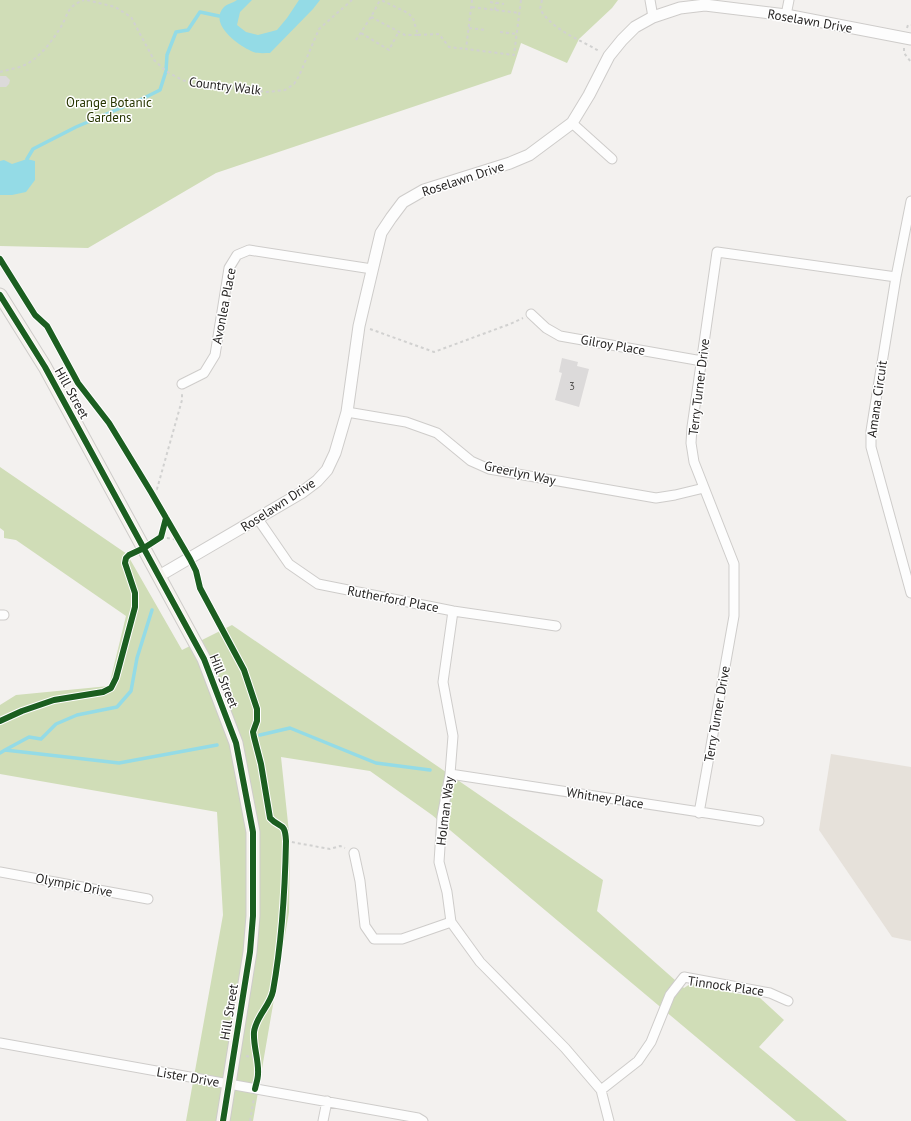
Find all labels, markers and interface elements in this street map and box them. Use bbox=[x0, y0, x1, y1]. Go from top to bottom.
street label: Roselawn Drive bbox=[766, 5, 854, 37]
street label: Country Walk bbox=[188, 73, 263, 99]
park label: Orange Botanic Gardens bbox=[66, 94, 152, 126]
street label: Roselawn Drive bbox=[420, 158, 506, 200]
street label: Avonlea Place bbox=[208, 266, 240, 346]
street label: Gilroy Place bbox=[579, 331, 647, 359]
street label: Terry Turner Drive bbox=[685, 337, 713, 437]
street label: Amana Circuit bbox=[863, 359, 891, 439]
street label: Hill Street bbox=[51, 364, 93, 422]
house number: 3 bbox=[569, 379, 575, 393]
street label: Greerlyn Way bbox=[483, 457, 557, 489]
street label: Roselawn Drive bbox=[237, 475, 319, 535]
street label: Rutherford Place bbox=[346, 582, 440, 616]
street label: Hill Street bbox=[206, 652, 243, 711]
street label: Terry Turner Drive bbox=[700, 664, 734, 764]
street label: Holman Way bbox=[432, 775, 458, 847]
street label: Whitney Place bbox=[565, 784, 645, 812]
street label: Olympic Drive bbox=[34, 869, 114, 901]
street label: Tinnock Place bbox=[687, 972, 765, 1000]
street label: Hill Street bbox=[216, 982, 242, 1041]
street label: Lister Drive bbox=[155, 1063, 221, 1091]

